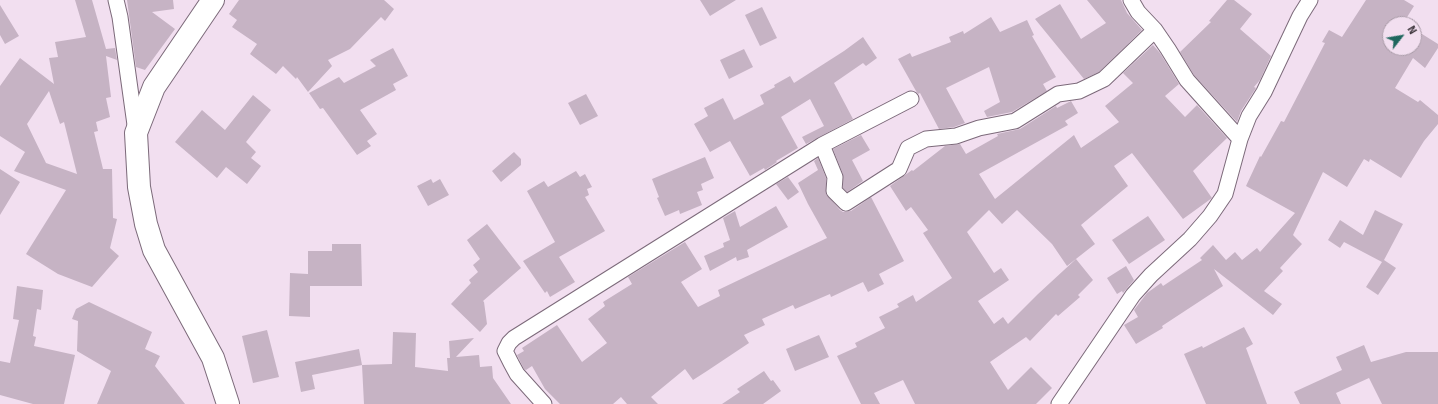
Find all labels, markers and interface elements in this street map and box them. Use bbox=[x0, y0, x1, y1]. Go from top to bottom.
north arrow bbox=[1382, 16, 1422, 56]
text: N bbox=[1404, 23, 1419, 37]

